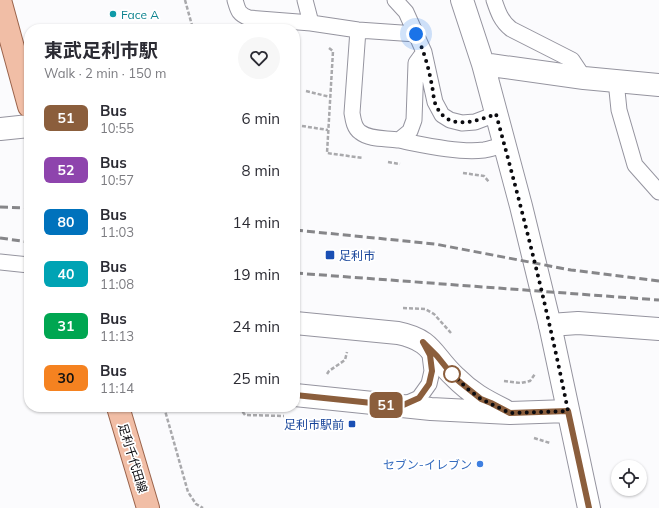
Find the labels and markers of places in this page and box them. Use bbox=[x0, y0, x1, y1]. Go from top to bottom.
place label: Face A bbox=[121, 7, 159, 22]
marker: Face A bbox=[108, 9, 118, 19]
place label: 足利市 bbox=[339, 248, 375, 263]
marker: 足利市 bbox=[324, 249, 336, 261]
unlabelled marker bbox=[443, 365, 461, 383]
place label: 足利市駅前 bbox=[284, 417, 344, 432]
marker: 足利市駅前 bbox=[347, 419, 357, 429]
place label: セブン-イレブン bbox=[383, 457, 472, 472]
marker: セブン-イレブン bbox=[475, 459, 485, 469]

